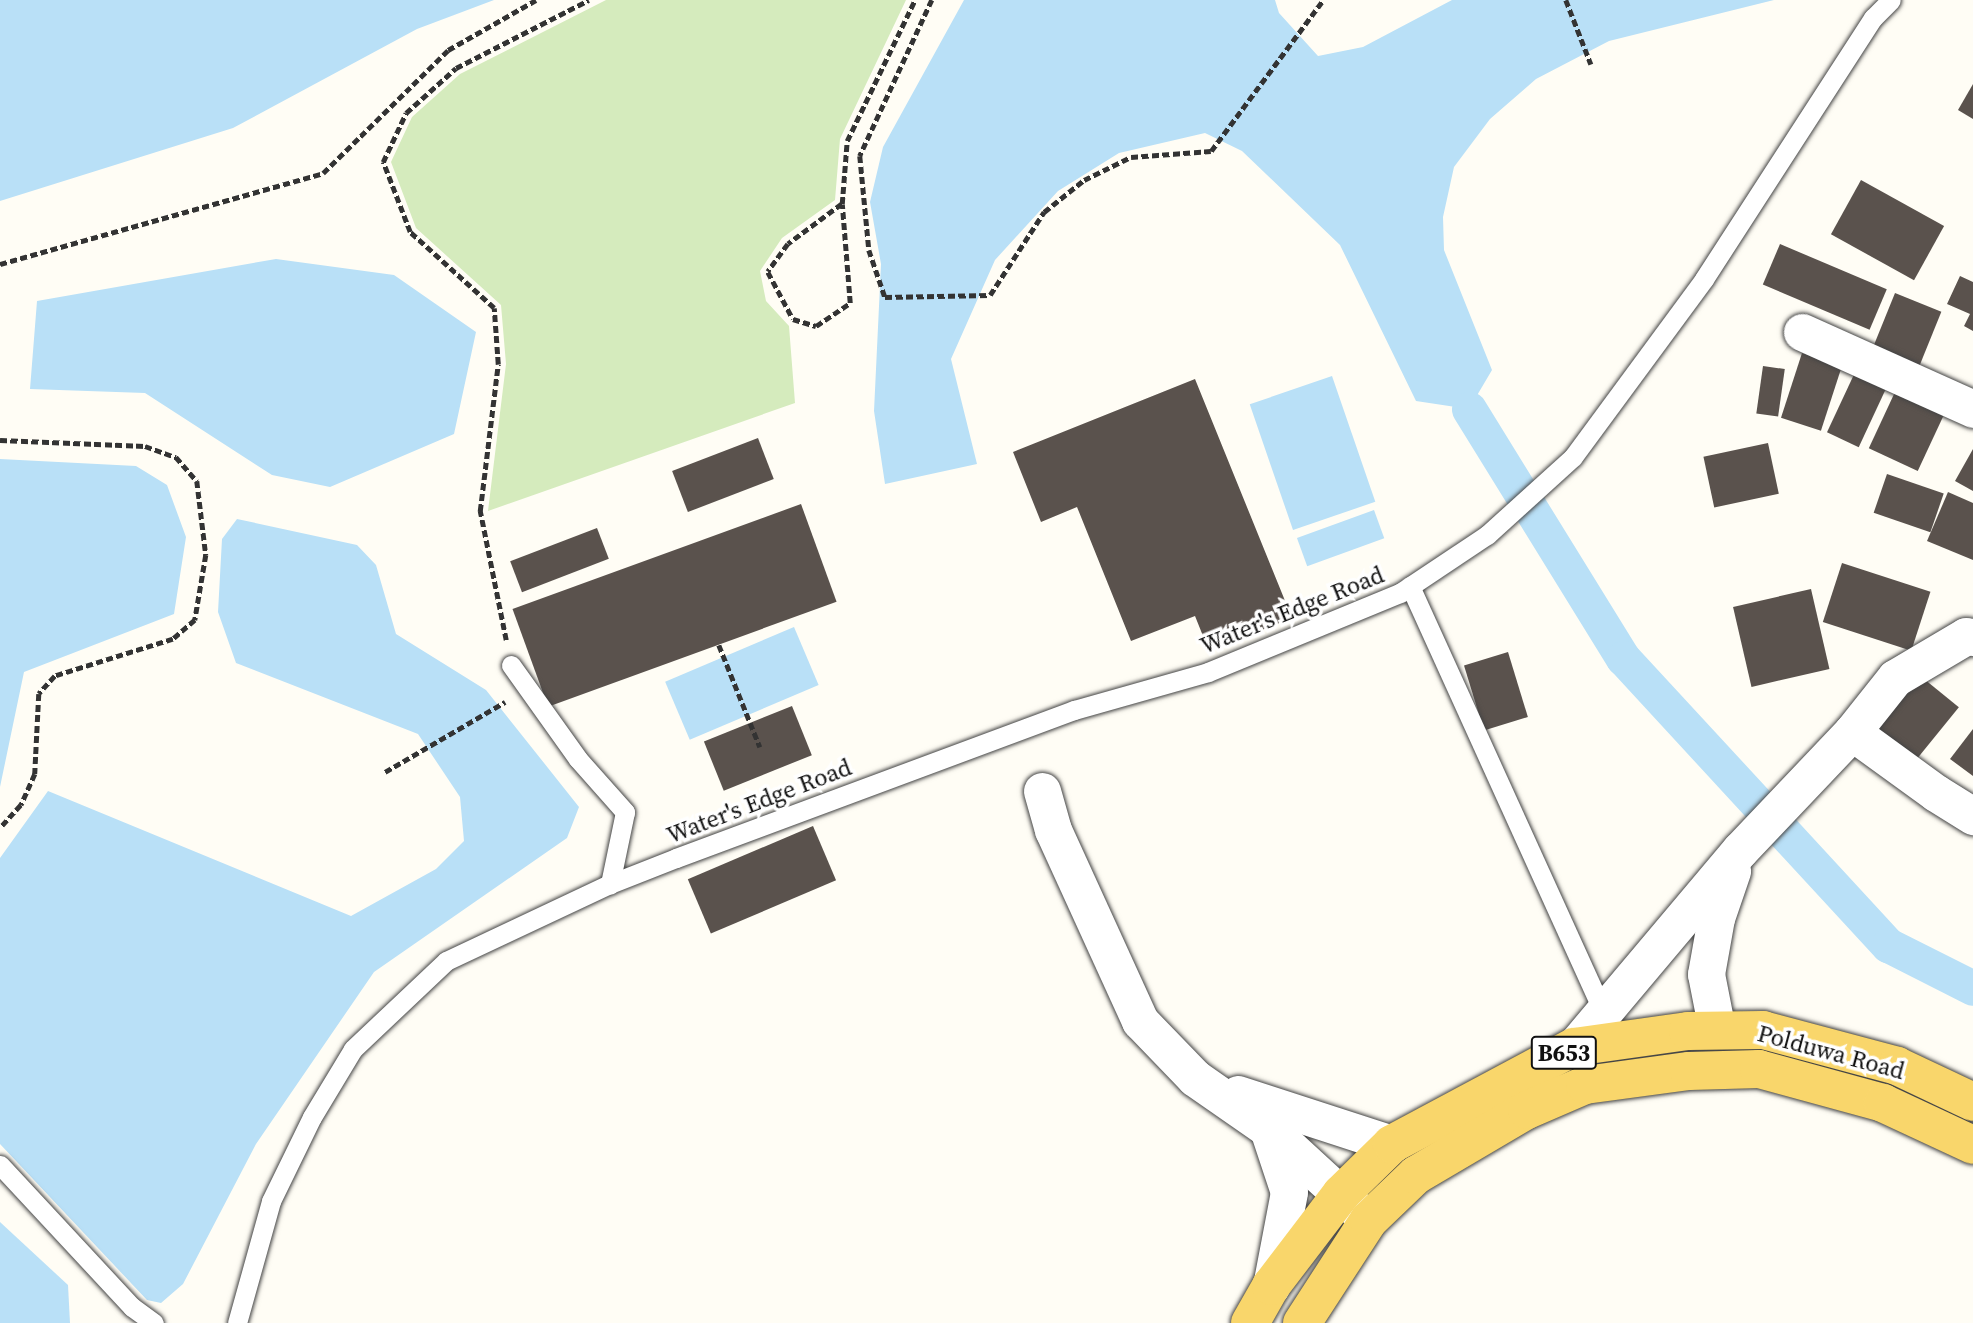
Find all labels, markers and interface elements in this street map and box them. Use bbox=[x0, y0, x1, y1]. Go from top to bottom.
street label: Water's Edge Road bbox=[1196, 560, 1388, 660]
street label: Water's Edge Road bbox=[662, 752, 856, 850]
street label: Polduwa Road bbox=[1754, 1019, 1908, 1085]
road number: B653 bbox=[1531, 1034, 1597, 1072]

